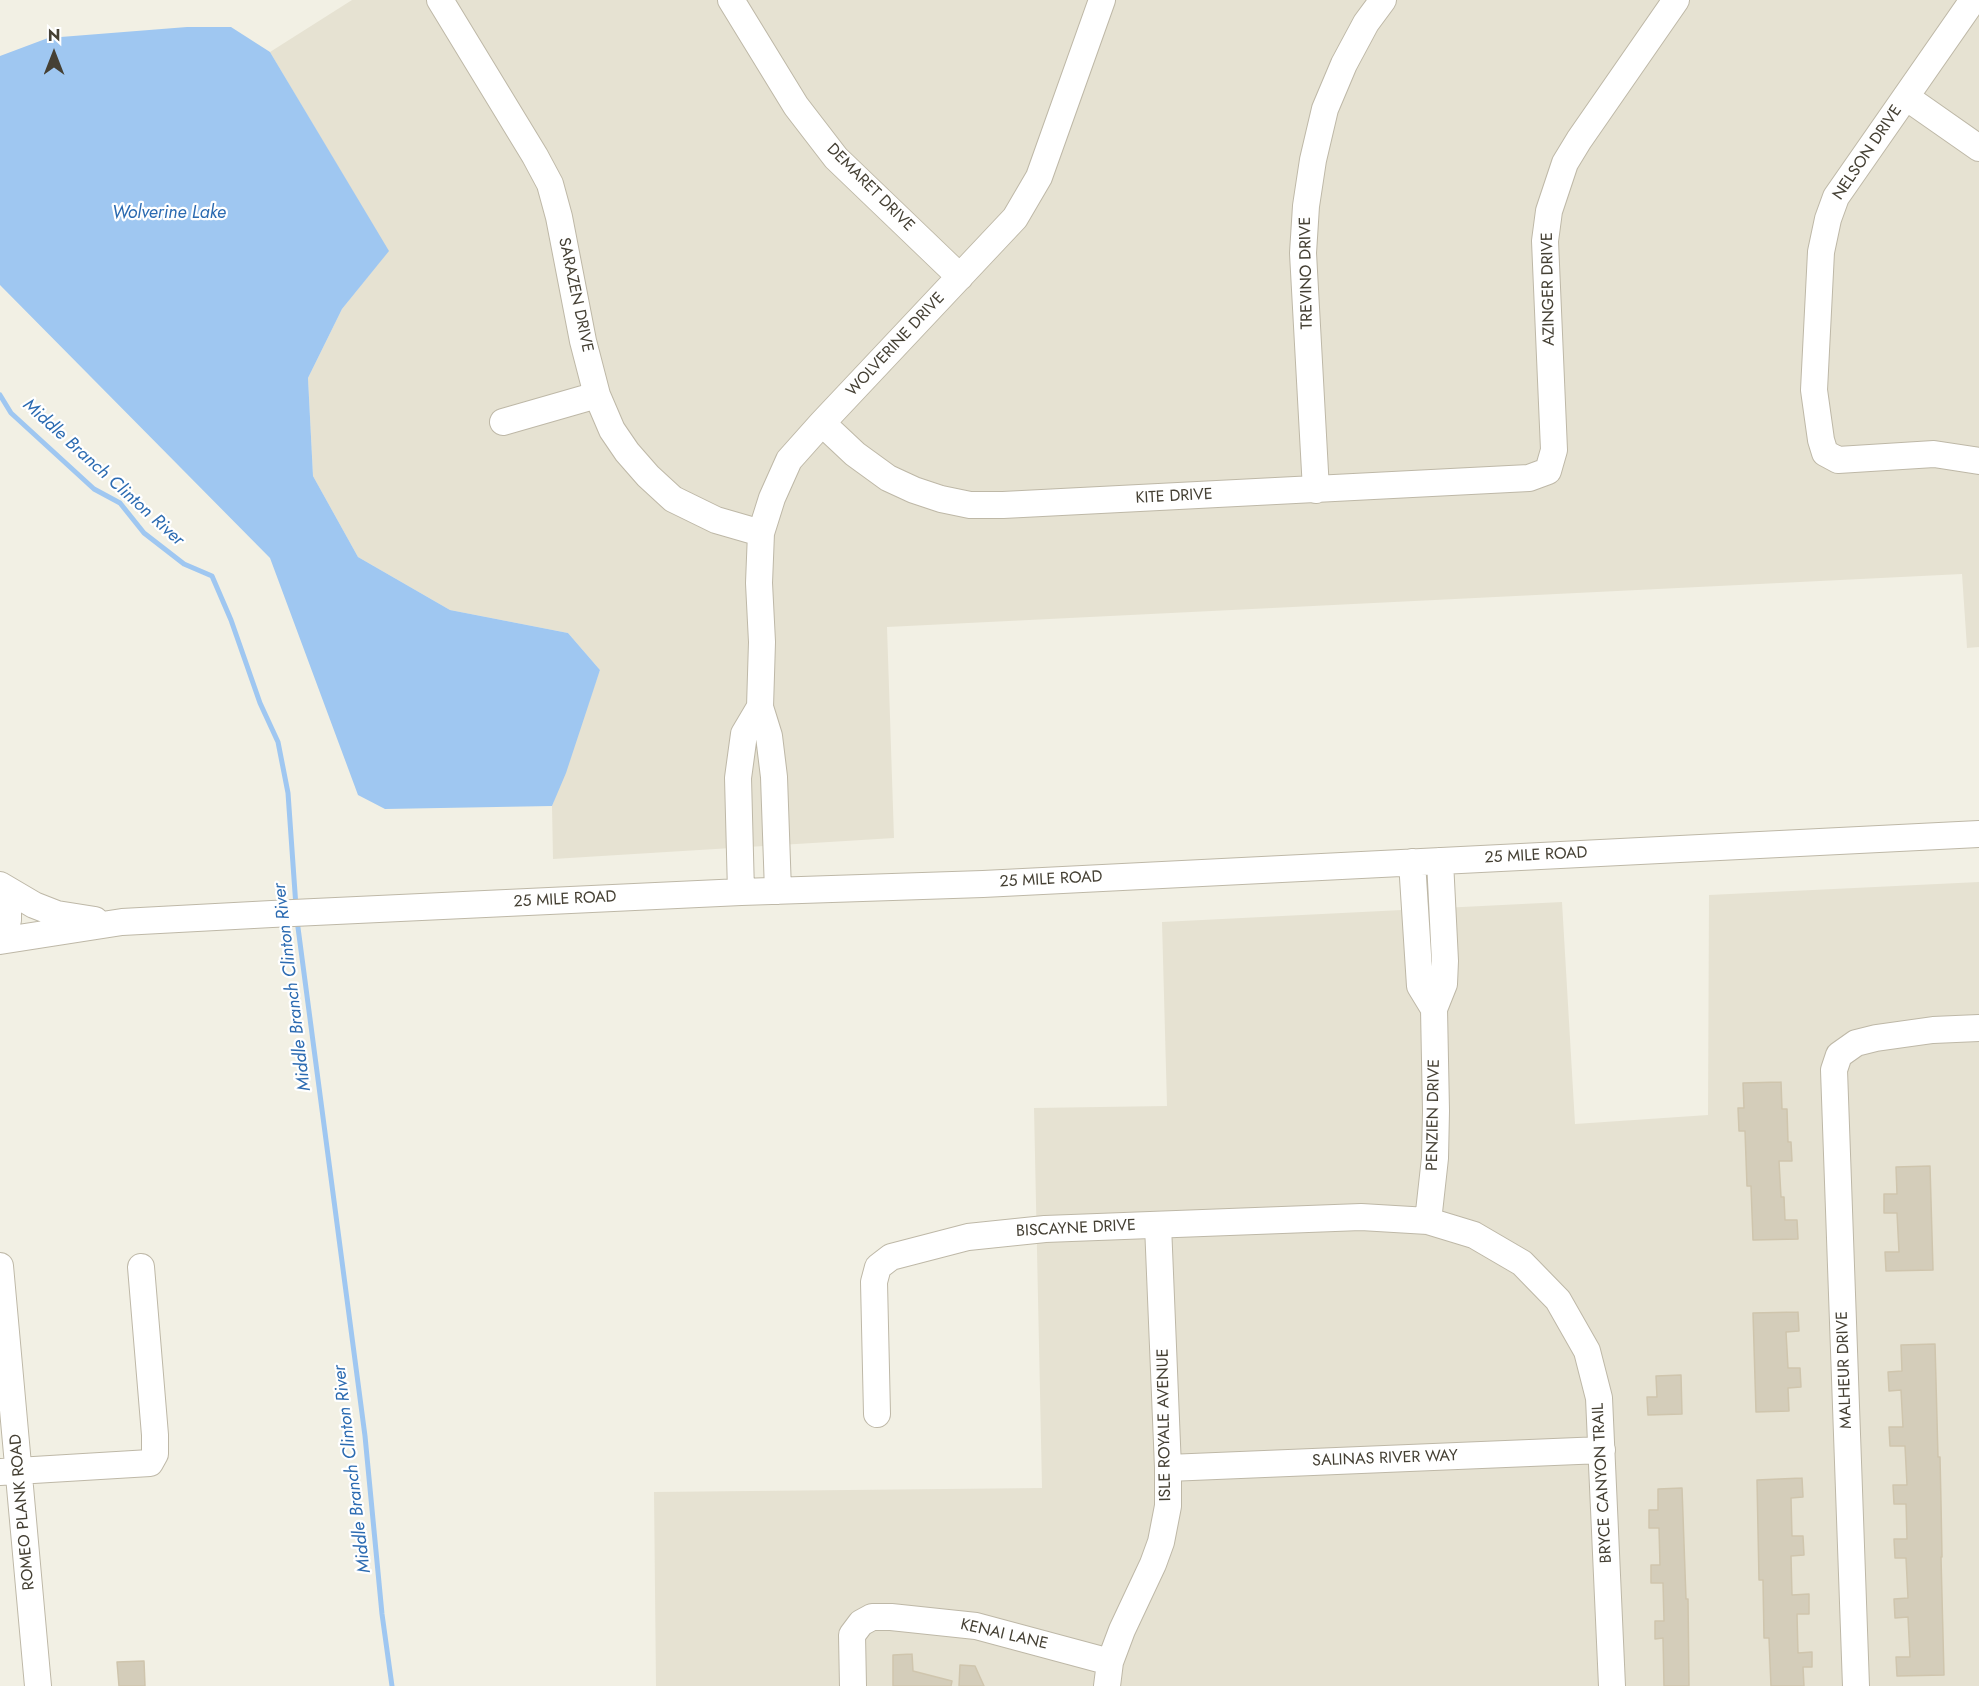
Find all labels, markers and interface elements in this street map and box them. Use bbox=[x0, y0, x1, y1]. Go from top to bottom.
north arrow bbox=[24, 24, 84, 84]
text: N bbox=[48, 24, 60, 47]
street label: NELSON DRIVE bbox=[1829, 102, 1907, 204]
street label: DEMARET DRIVE bbox=[822, 140, 918, 236]
water label: Wolverine Lake bbox=[112, 203, 226, 225]
street label: TREVINO DRIVE bbox=[1296, 217, 1318, 329]
street label: AZINGER DRIVE bbox=[1538, 232, 1560, 346]
street label: SARAZEN DRIVE bbox=[553, 236, 597, 354]
street label: WOLVERINE DRIVE bbox=[843, 289, 949, 401]
water label: Middle Branch Clinton River bbox=[18, 395, 188, 551]
street label: KITE DRIVE bbox=[1135, 485, 1213, 509]
street label: 25 MILE ROAD bbox=[1484, 844, 1588, 868]
street label: 25 MILE ROAD bbox=[999, 868, 1103, 892]
water label: Middle Branch Clinton River bbox=[270, 882, 316, 1092]
street label: 25 MILE ROAD bbox=[513, 888, 617, 912]
street label: PENZIEN DRIVE bbox=[1423, 1059, 1445, 1171]
street label: BISCAYNE DRIVE bbox=[1016, 1216, 1136, 1242]
street label: MALHEUR DRIVE bbox=[1833, 1311, 1857, 1429]
street label: ISLE ROYALE AVENUE bbox=[1154, 1348, 1176, 1502]
water label: Middle Branch Clinton River bbox=[330, 1364, 376, 1574]
street label: BRYCE CANYON TRAIL bbox=[1589, 1402, 1617, 1564]
street label: ROMEO PLANK ROAD bbox=[7, 1433, 39, 1591]
street label: SALINAS RIVER WAY bbox=[1312, 1447, 1458, 1471]
street label: KENAI LANE bbox=[959, 1616, 1049, 1654]

